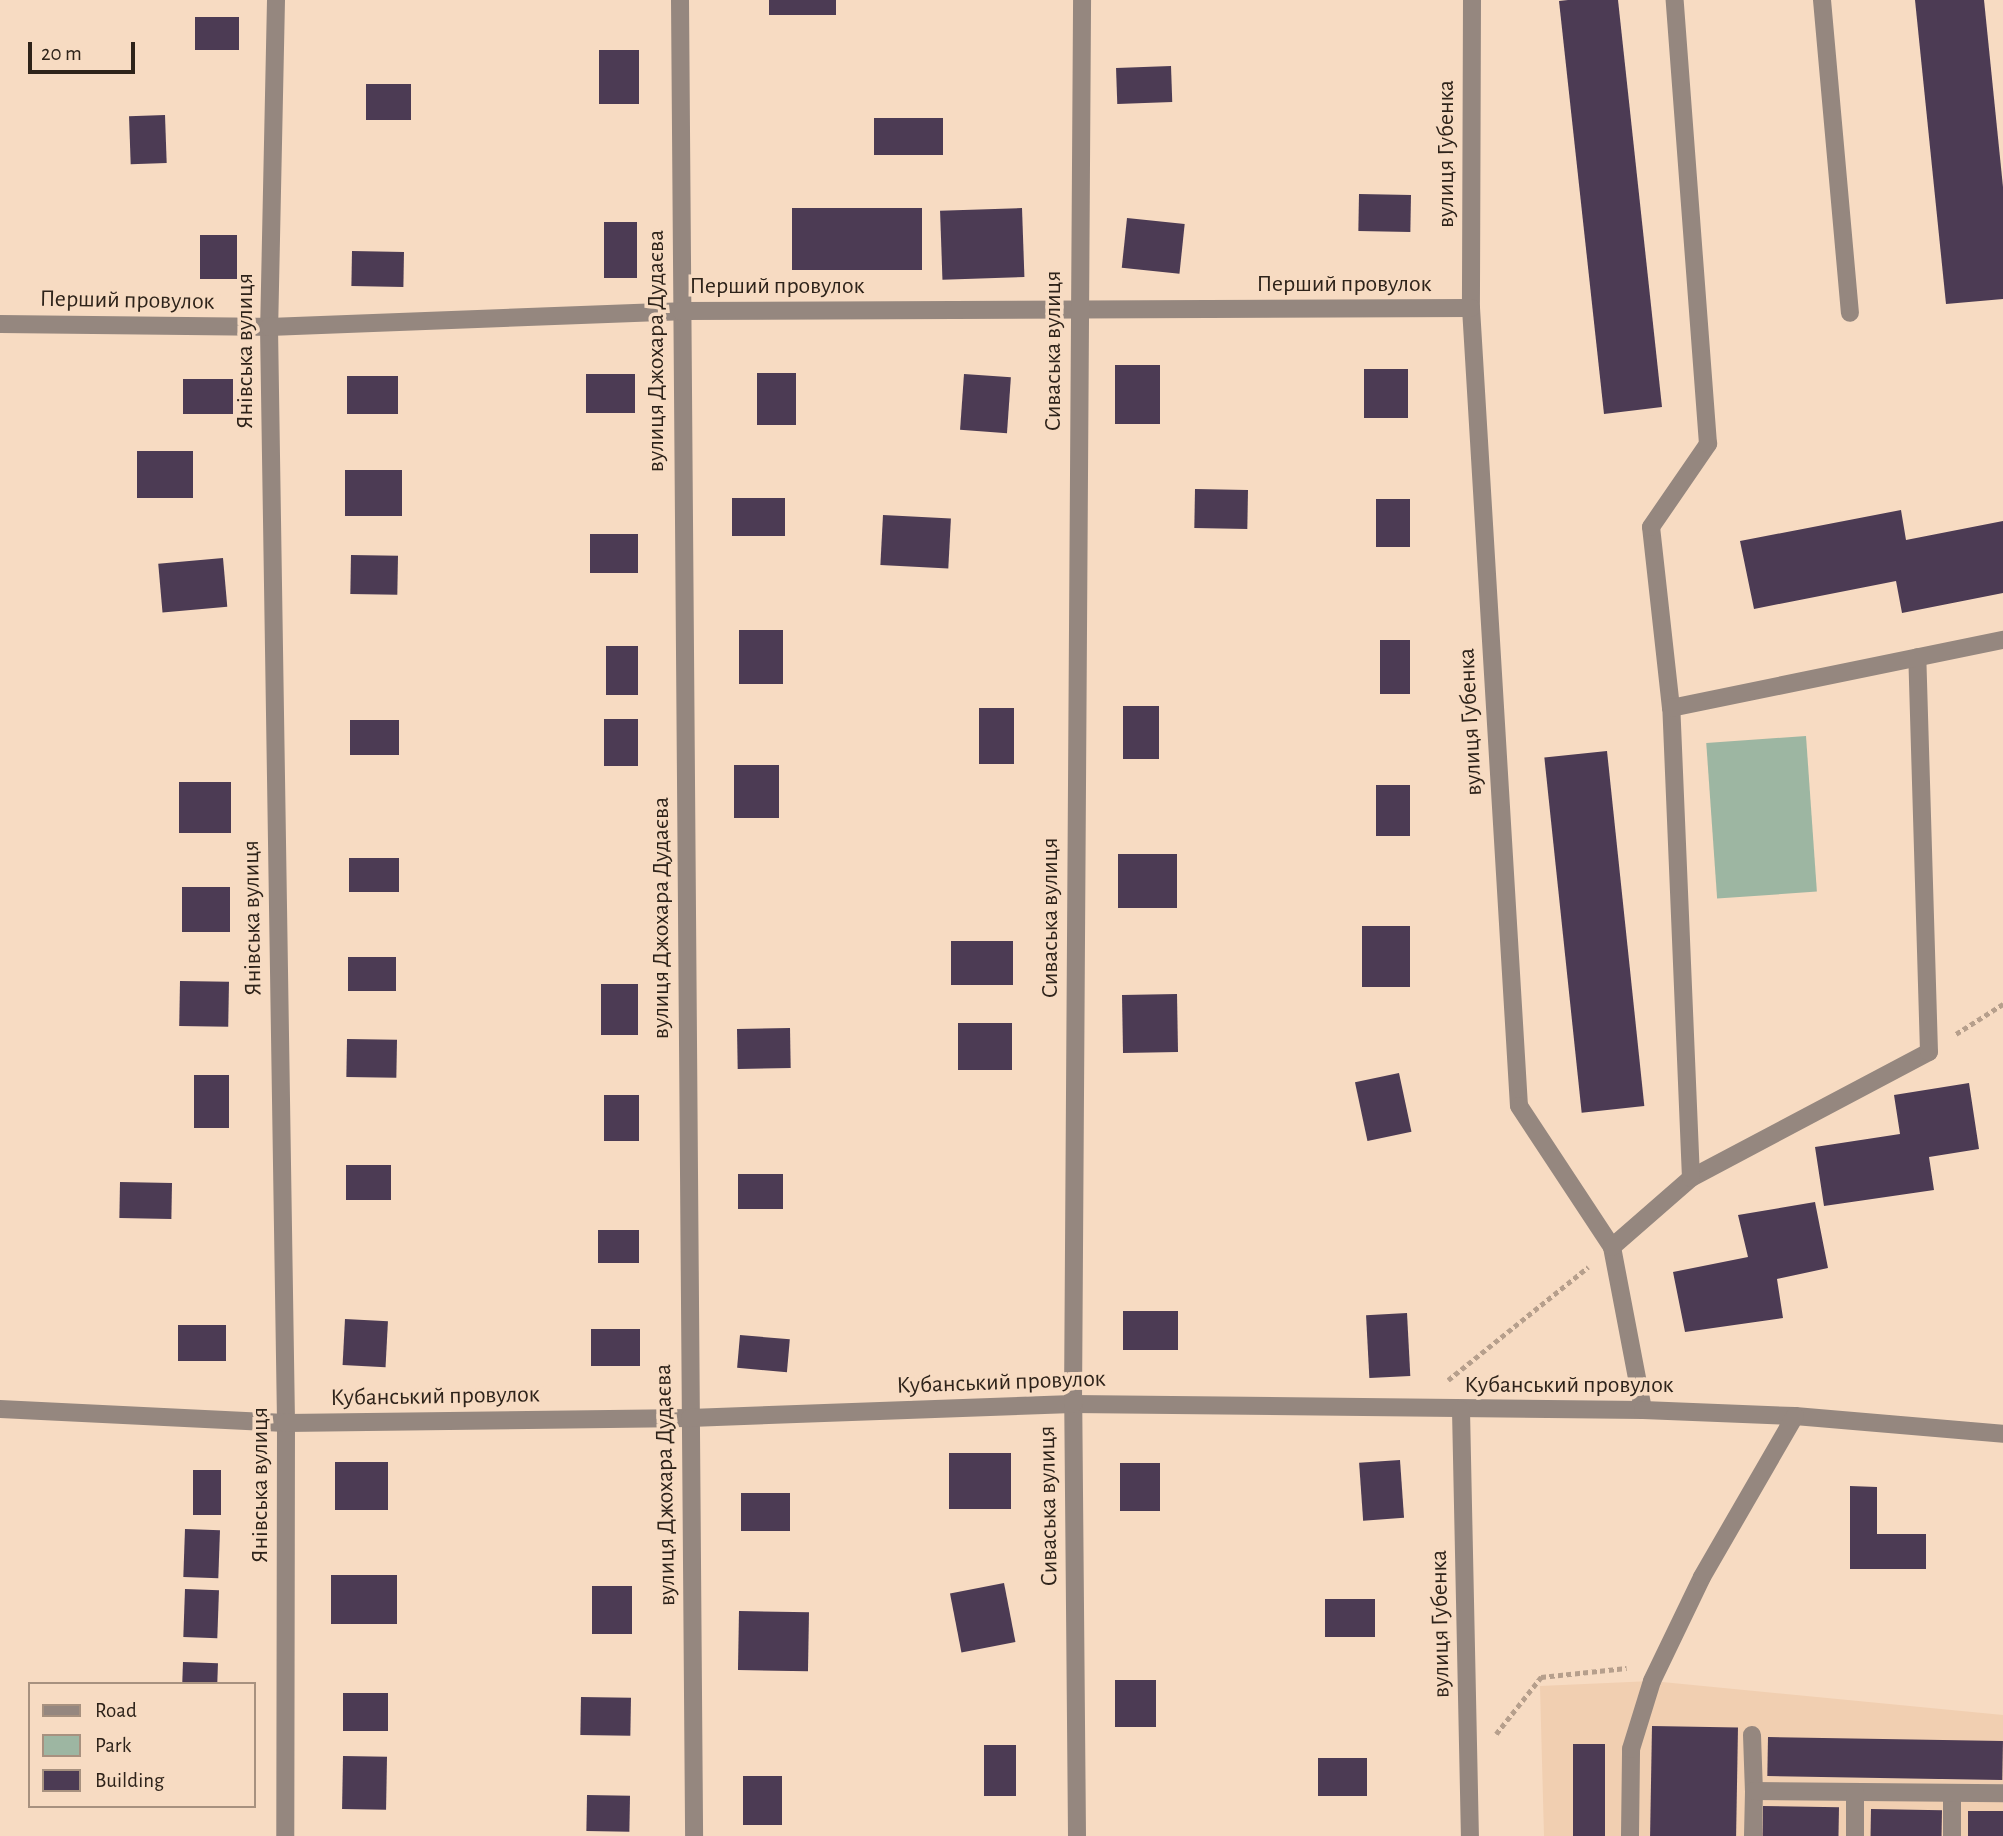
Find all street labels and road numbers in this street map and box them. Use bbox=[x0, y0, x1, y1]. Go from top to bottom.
street label: вулиця Губенка bbox=[1433, 80, 1461, 228]
street label: вулиця Джохара Дудаєва bbox=[643, 230, 671, 472]
street label: Сиваська вулиця bbox=[1040, 271, 1068, 431]
street label: Перший провулок bbox=[1257, 271, 1431, 299]
street label: Янівська вулиця bbox=[232, 273, 260, 429]
street label: Перший провулок bbox=[690, 273, 864, 301]
street label: Перший провулок bbox=[39, 285, 215, 317]
street label: вулиця Губенка bbox=[1453, 647, 1489, 797]
street label: вулиця Джохара Дудаєва bbox=[648, 797, 676, 1039]
street label: Сиваська вулиця bbox=[1037, 838, 1065, 998]
street label: Янівська вулиця bbox=[237, 840, 269, 996]
street label: вулиця Джохара Дудаєва bbox=[649, 1364, 683, 1606]
street label: Кубанський провулок bbox=[896, 1365, 1106, 1401]
street label: Кубанський провулок bbox=[1464, 1372, 1674, 1400]
street label: Кубанський провулок bbox=[330, 1381, 540, 1413]
street label: Янівська вулиця bbox=[247, 1407, 275, 1563]
street label: Сиваська вулиця bbox=[1033, 1425, 1065, 1587]
street label: вулиця Губенка bbox=[1425, 1550, 1457, 1698]

